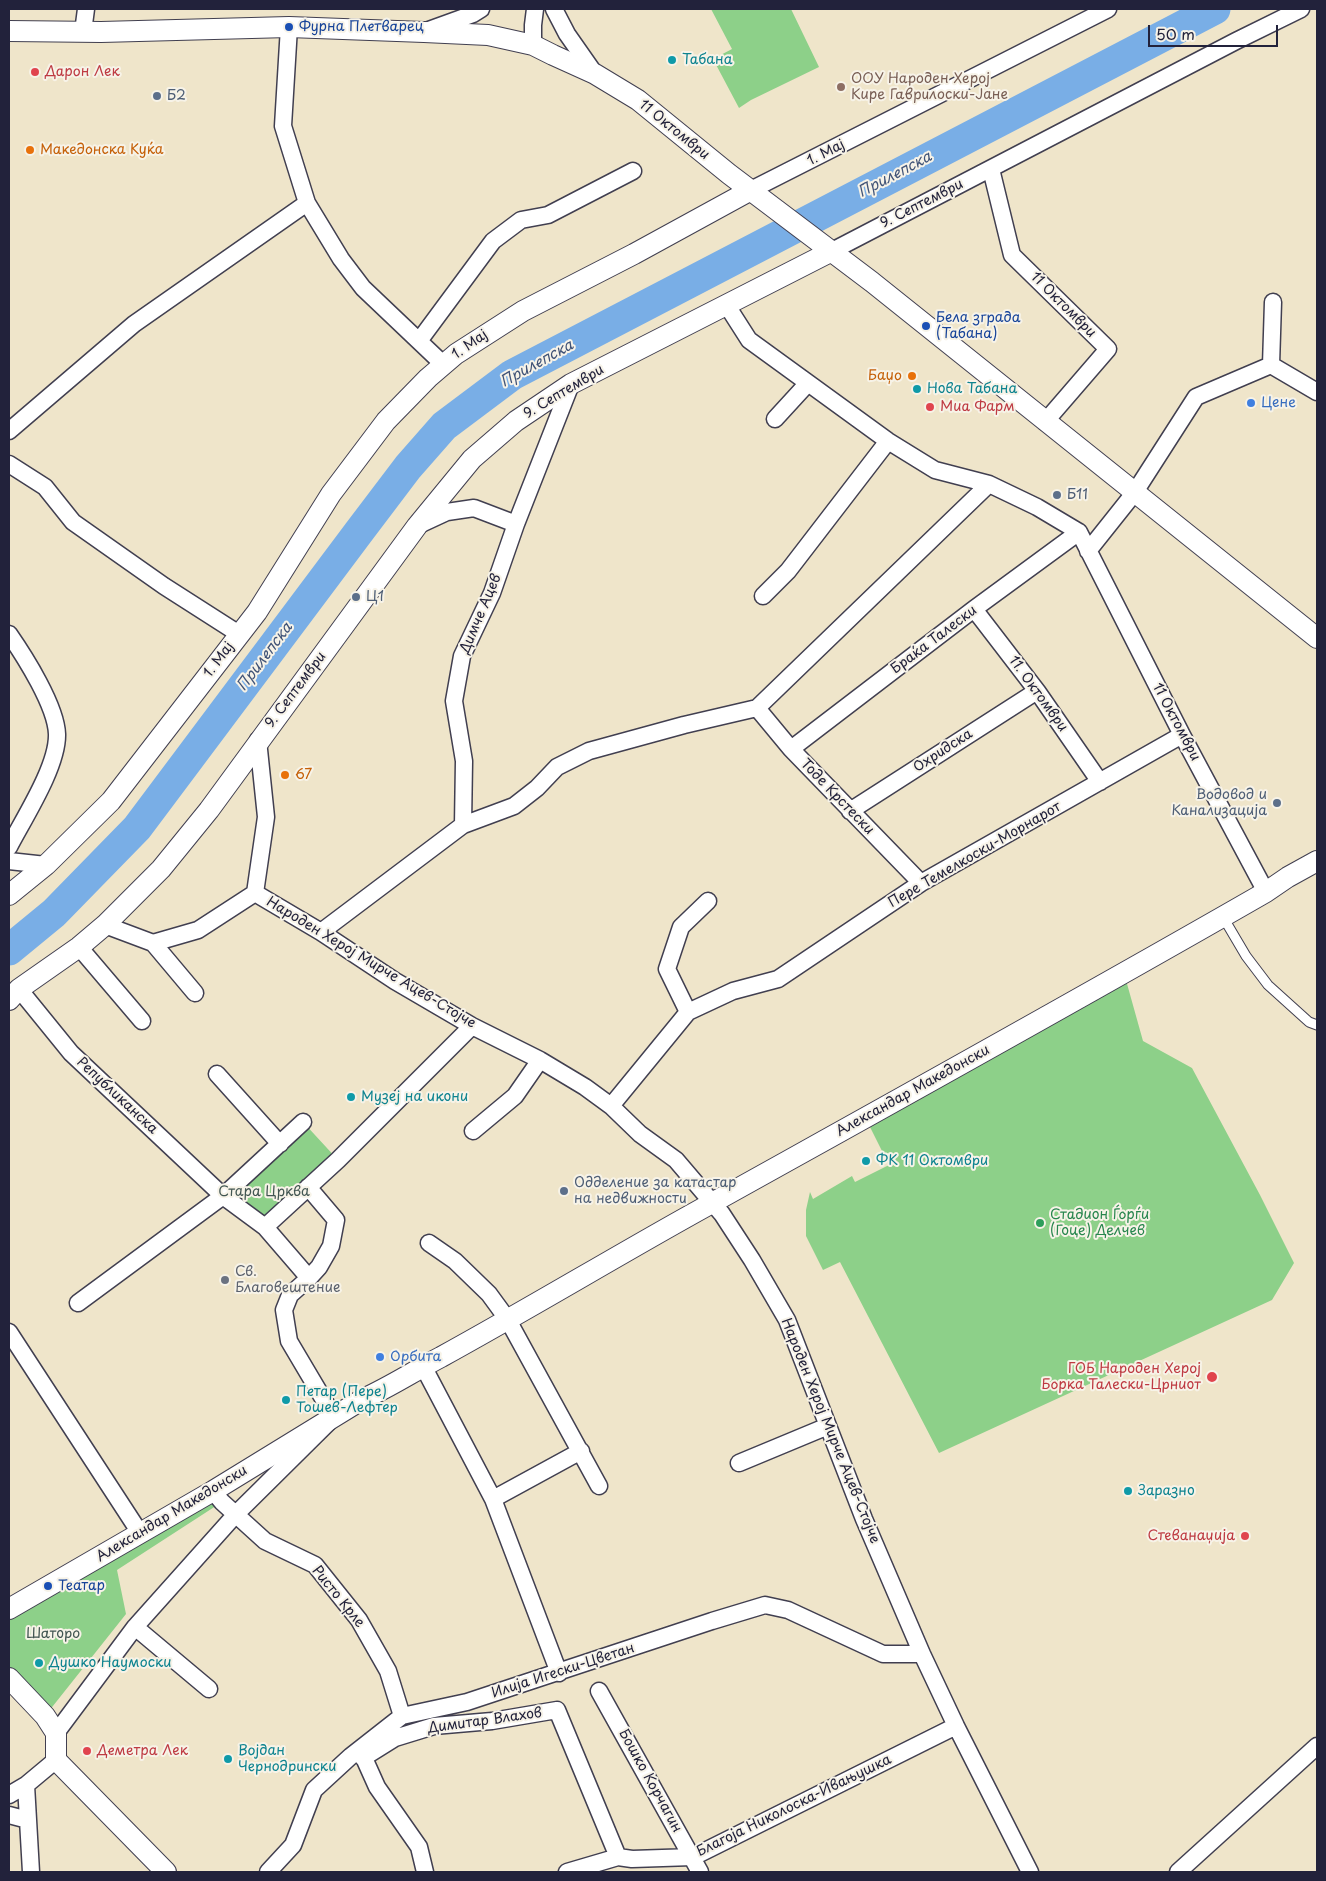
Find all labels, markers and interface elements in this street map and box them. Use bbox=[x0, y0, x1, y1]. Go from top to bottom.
scale bar bbox=[1151, 15, 1281, 47]
place label: Фурна Плетварец bbox=[299, 19, 424, 35]
marker: Фурна Плетварец bbox=[283, 21, 295, 33]
text: 50 m bbox=[1156, 22, 1195, 45]
place label: Табана bbox=[682, 52, 733, 68]
marker: Табана bbox=[666, 54, 678, 66]
place label: Дарон Лек bbox=[45, 64, 120, 80]
marker: Дарон Лек bbox=[29, 66, 41, 78]
place label: ООУ Народен Херој Кире Гаврилоски-Јане bbox=[851, 71, 1008, 104]
marker: ООУ Народен Херој Кире Гаврилоски-Јане bbox=[835, 81, 847, 93]
place label: Б2 bbox=[167, 88, 186, 104]
marker: Б2 bbox=[151, 90, 163, 102]
street label: 11 Октомври bbox=[635, 96, 713, 164]
street label: 1. Мај bbox=[804, 136, 848, 170]
place label: Македонска Куќа bbox=[40, 142, 164, 158]
marker: Македонска Куќа bbox=[24, 144, 36, 156]
water label: Прилепска bbox=[855, 148, 935, 202]
street label: 9. Септември bbox=[878, 176, 966, 232]
street label: 11 Октомври bbox=[1027, 269, 1099, 341]
place label: Бела зграда (Табана) bbox=[936, 310, 1021, 342]
marker: Бела зграда (Табана) bbox=[920, 320, 932, 332]
street label: 1. Мај bbox=[449, 327, 491, 363]
water label: Прилепска bbox=[497, 337, 577, 391]
street label: 9. Септември bbox=[521, 361, 607, 423]
place label: Баџо bbox=[868, 368, 902, 384]
marker: Баџо bbox=[906, 370, 918, 382]
place label: Нова Табана bbox=[927, 381, 1017, 397]
marker: Нова Табана bbox=[911, 383, 923, 395]
place label: Цене bbox=[1261, 395, 1296, 411]
marker: Цене bbox=[1245, 397, 1257, 409]
place label: Миа Фарм bbox=[940, 399, 1015, 415]
marker: Миа Фарм bbox=[924, 401, 936, 413]
place label: Б11 bbox=[1067, 487, 1088, 503]
marker: Б11 bbox=[1051, 489, 1063, 501]
street label: Димче Ацев bbox=[457, 572, 505, 656]
place label: Ц1 bbox=[366, 589, 384, 605]
marker: Ц1 bbox=[350, 591, 362, 603]
street label: Браќа Талески bbox=[888, 602, 980, 678]
water label: Прилепска bbox=[234, 619, 296, 695]
street label: 1. Мај bbox=[200, 639, 238, 681]
street label: 9. Септември bbox=[262, 649, 330, 731]
street label: 11. Октомври bbox=[1005, 653, 1071, 735]
street label: 11 Октомври bbox=[1148, 680, 1204, 764]
street label: Охридска bbox=[910, 726, 976, 776]
street label: Тоде Крстески bbox=[797, 756, 877, 838]
place label: 67 bbox=[295, 767, 312, 783]
marker: 67 bbox=[279, 769, 291, 781]
place label: Водовод и Канализација bbox=[1171, 787, 1267, 820]
marker: Водовод и Канализација bbox=[1271, 797, 1283, 809]
street label: Пере Темелкоски-Морнарот bbox=[886, 799, 1064, 911]
street label: Народен Херој Мирче Ацев-Стојче bbox=[263, 894, 479, 1032]
street label: Александар Македонски bbox=[833, 1042, 993, 1140]
street label: Републиканска bbox=[73, 1054, 161, 1138]
place label: Музеј на икони bbox=[361, 1089, 468, 1105]
marker: Музеј на икони bbox=[345, 1091, 357, 1103]
place label: ФК 11 Октомври bbox=[876, 1153, 988, 1169]
marker: ФК 11 Октомври bbox=[860, 1155, 872, 1167]
place label: Одделение за катастар на недвижности bbox=[574, 1175, 736, 1208]
park label: Стара Црква bbox=[218, 1184, 310, 1200]
marker: Одделение за катастар на недвижности bbox=[558, 1185, 570, 1197]
place label: Стадион Ѓорѓи (Гоце) Делчев bbox=[1050, 1207, 1149, 1240]
marker: Стадион Ѓорѓи (Гоце) Делчев bbox=[1034, 1217, 1046, 1229]
place label: Св. Благовештение bbox=[235, 1264, 340, 1296]
marker: Св. Благовештение bbox=[219, 1274, 231, 1286]
street label: Народен Херој Мирче Ацев-Стојче bbox=[777, 1316, 883, 1546]
place label: Орбита bbox=[390, 1349, 441, 1365]
marker: Орбита bbox=[374, 1351, 386, 1363]
place label: ГОБ Народен Херој Борка Талески-Црниот bbox=[1041, 1361, 1201, 1394]
marker: ГОБ Народен Херој Борка Талески-Црниот bbox=[1205, 1370, 1219, 1384]
place label: Петар (Пере) Тошев-Лефтер bbox=[296, 1384, 398, 1416]
marker: Петар (Пере) Тошев-Лефтер bbox=[280, 1394, 292, 1406]
street label: Александар Македонски bbox=[94, 1462, 250, 1566]
place label: Заразно bbox=[1138, 1483, 1195, 1499]
marker: Заразно bbox=[1122, 1485, 1134, 1497]
place label: Стеванаџија bbox=[1148, 1528, 1235, 1544]
marker: Стеванаџија bbox=[1239, 1530, 1251, 1542]
street label: Ристо Крле bbox=[308, 1563, 368, 1631]
place label: Театар bbox=[58, 1578, 105, 1594]
marker: Театар bbox=[42, 1580, 54, 1592]
park label: Шаторо bbox=[26, 1626, 80, 1642]
street label: Илија Игески-Цветан bbox=[489, 1640, 637, 1702]
place label: Душко Наумоски bbox=[49, 1655, 172, 1671]
marker: Душко Наумоски bbox=[33, 1657, 45, 1669]
street label: Димитар Влахов bbox=[427, 1705, 543, 1737]
street label: Бошко Корчагин bbox=[615, 1727, 685, 1835]
place label: Деметра Лек bbox=[97, 1743, 188, 1759]
place label: Војдан Чернодрински bbox=[238, 1743, 336, 1775]
marker: Деметра Лек bbox=[81, 1745, 93, 1757]
street label: Благоја Николоска-Ивањушка bbox=[694, 1751, 894, 1861]
marker: Војдан Чернодрински bbox=[222, 1753, 234, 1765]

